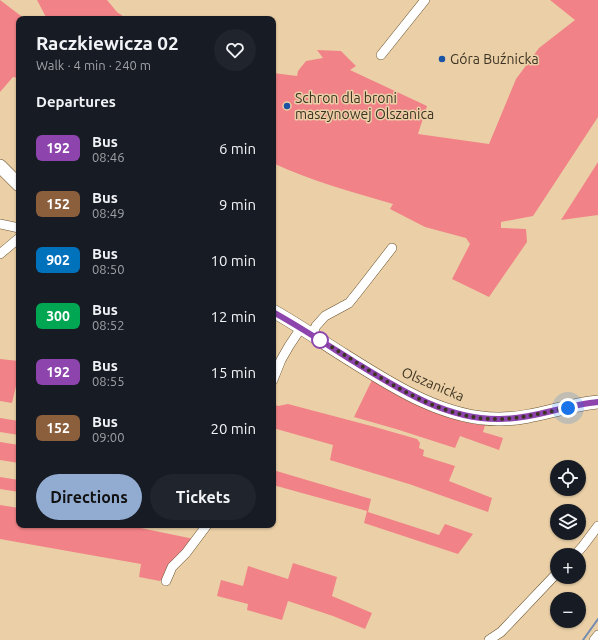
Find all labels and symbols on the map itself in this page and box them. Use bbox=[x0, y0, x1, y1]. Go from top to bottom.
place label: Góra Buźnicka bbox=[450, 51, 539, 67]
marker: Góra Buźnicka bbox=[437, 54, 447, 64]
place label: Schron dla broni maszynowej Olszanica bbox=[295, 90, 434, 122]
marker: Schron dla broni maszynowej Olszanica bbox=[282, 101, 292, 111]
unlabelled marker bbox=[311, 331, 329, 349]
street label: Olszanicka bbox=[399, 364, 467, 404]
your location bbox=[558, 398, 578, 418]

